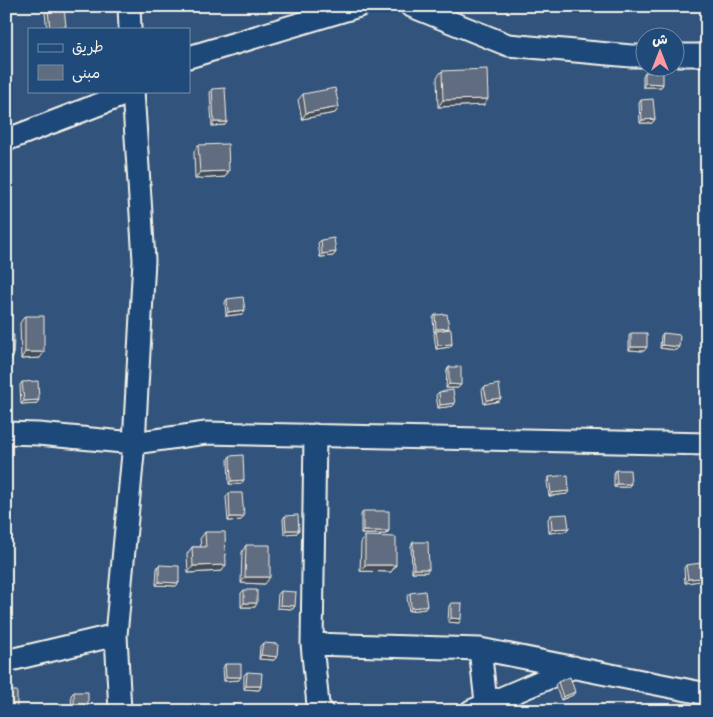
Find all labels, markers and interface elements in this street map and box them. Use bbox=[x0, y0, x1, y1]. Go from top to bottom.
legend bbox=[28, 28, 190, 92]
north arrow bbox=[636, 28, 686, 78]
text: ش bbox=[652, 33, 668, 50]
text: طريق bbox=[72, 40, 104, 58]
text: مبنى bbox=[72, 66, 100, 84]

